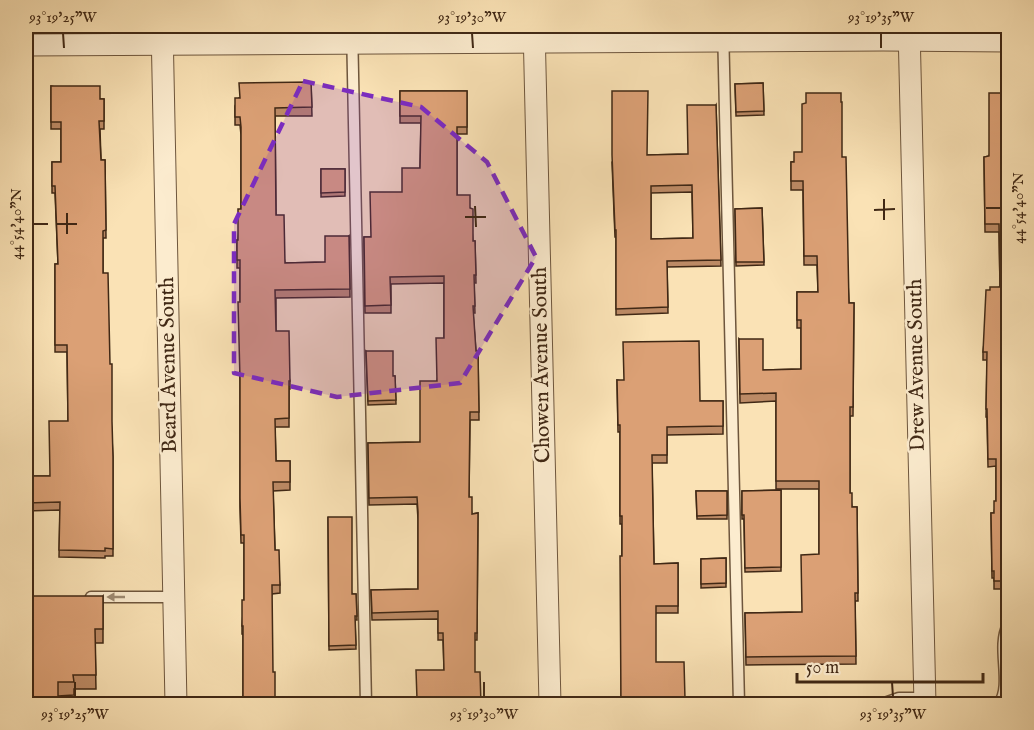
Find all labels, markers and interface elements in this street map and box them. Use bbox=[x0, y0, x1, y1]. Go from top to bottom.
text: 93°19'25"W bbox=[28, 8, 97, 27]
text: 93°19'30"W bbox=[437, 8, 507, 27]
text: 93°19'35"W bbox=[847, 8, 915, 27]
text: 44°54'40"N bbox=[1009, 172, 1028, 244]
text: 44°54'40"N bbox=[7, 188, 26, 260]
street label: Chowen Avenue South bbox=[527, 267, 557, 463]
street label: Beard Avenue South bbox=[154, 277, 184, 453]
street label: Drew Avenue South bbox=[902, 278, 932, 452]
one-way arrow bbox=[106, 592, 125, 602]
scale bar bbox=[797, 646, 983, 684]
text: 50 m bbox=[806, 657, 839, 680]
text: 93°19'25"W bbox=[40, 705, 109, 724]
text: 93°19'30"W bbox=[449, 705, 519, 724]
text: 93°19'35"W bbox=[859, 705, 927, 724]

